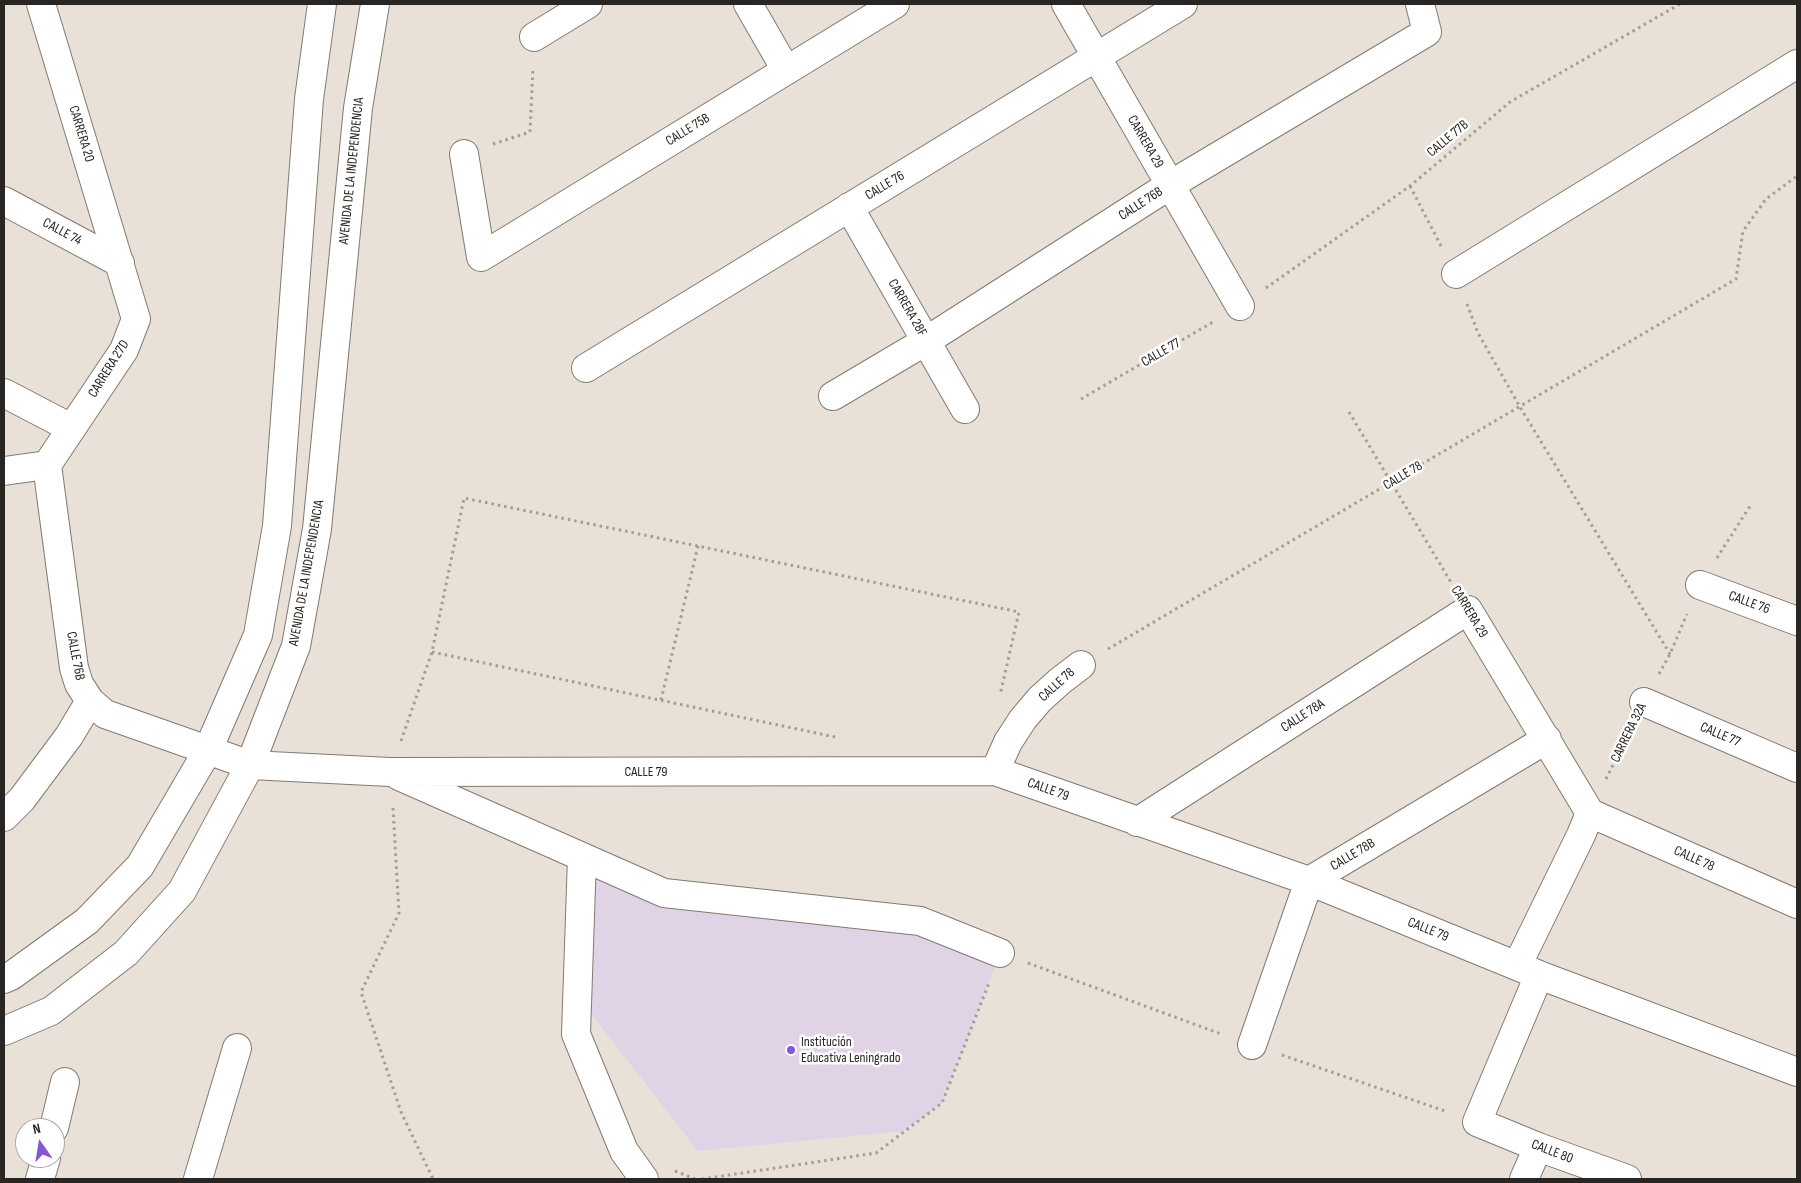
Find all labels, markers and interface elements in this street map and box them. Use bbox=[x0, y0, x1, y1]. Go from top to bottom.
street label: AVENIDA DE LA INDEPENDENCIA bbox=[336, 97, 368, 245]
street label: CARRERA 20 bbox=[64, 104, 98, 164]
street label: CALLE 75B bbox=[663, 110, 713, 150]
street label: CARRERA 29 bbox=[1123, 113, 1167, 171]
street label: CALLE 77B bbox=[1424, 117, 1472, 161]
street label: CALLE 76 bbox=[862, 168, 908, 204]
street label: CALLE 76B bbox=[1116, 184, 1166, 224]
street label: CALLE 74 bbox=[40, 215, 84, 249]
street label: CARRERA 28F bbox=[884, 276, 930, 340]
street label: CALLE 77 bbox=[1138, 335, 1184, 371]
street label: CARRERA 27D bbox=[85, 337, 133, 401]
street label: CALLE 78 bbox=[1380, 458, 1426, 494]
street label: AVENIDA DE LA INDEPENDENCIA bbox=[286, 499, 328, 647]
street label: CARRERA 29 bbox=[1447, 583, 1491, 641]
street label: CALLE 76 bbox=[1726, 588, 1772, 618]
street label: CALLE 76B bbox=[62, 630, 88, 682]
street label: CALLE 78 bbox=[1035, 664, 1079, 706]
street label: CALLE 78A bbox=[1278, 696, 1328, 736]
street label: CARRERA 32A bbox=[1607, 701, 1651, 765]
street label: CALLE 77 bbox=[1697, 719, 1743, 751]
street label: CALLE 79 bbox=[625, 764, 667, 780]
street label: CALLE 79 bbox=[1025, 775, 1071, 805]
street label: CALLE 78B bbox=[1328, 835, 1378, 875]
street label: CALLE 78 bbox=[1671, 843, 1717, 875]
street label: CALLE 79 bbox=[1405, 914, 1451, 946]
place label: Institución Educativa Leningrado bbox=[801, 1034, 901, 1066]
marker: Institución Educativa Leningrado bbox=[785, 1044, 797, 1056]
north arrow bbox=[15, 1118, 65, 1168]
text: N bbox=[31, 1120, 42, 1138]
street label: CALLE 80 bbox=[1529, 1136, 1575, 1168]

